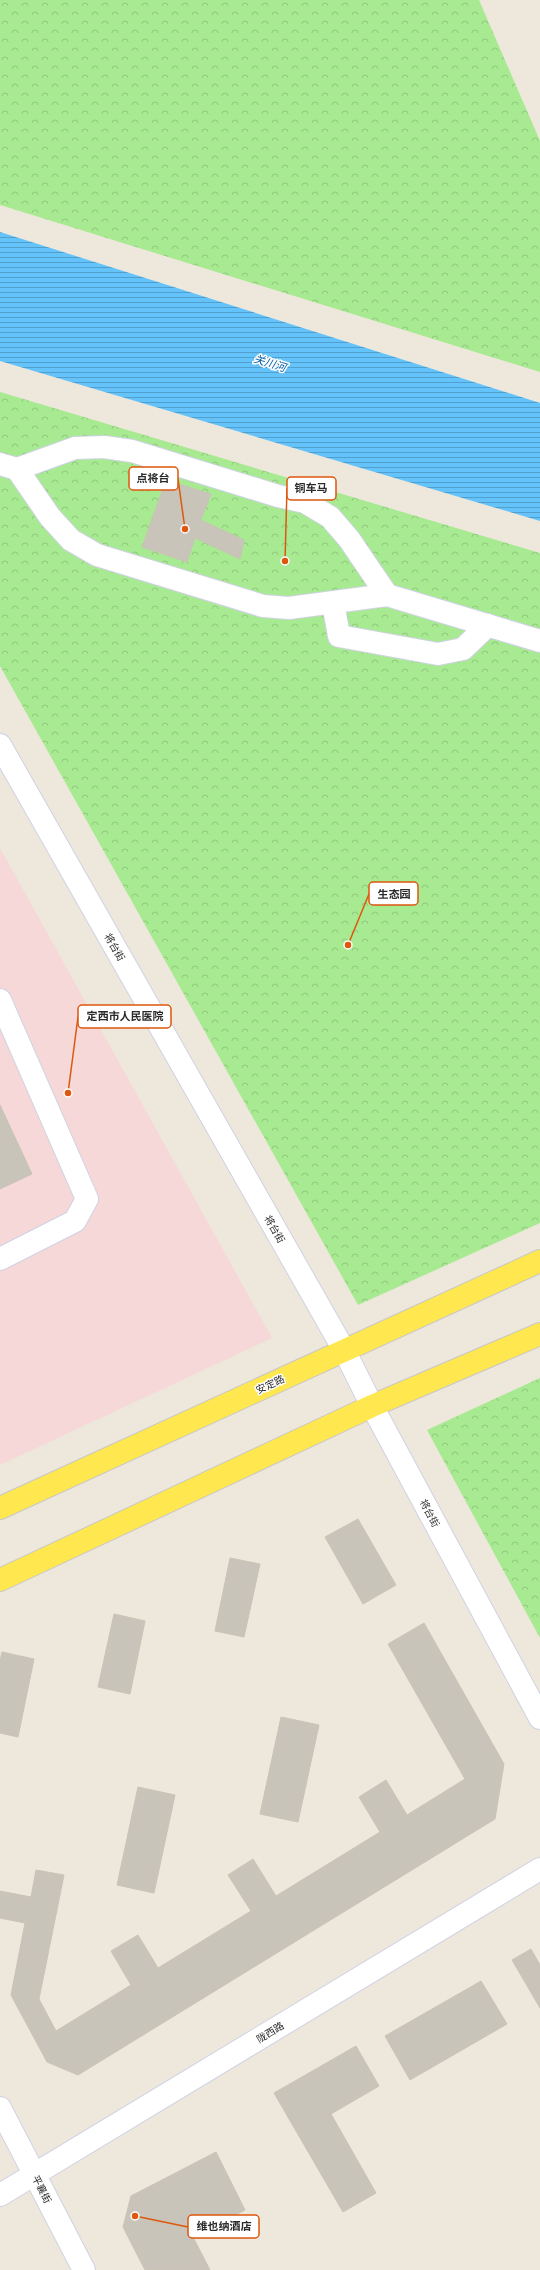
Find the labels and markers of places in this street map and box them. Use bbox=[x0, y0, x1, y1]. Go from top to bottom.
callout: 点将台 bbox=[129, 467, 178, 490]
callout: 铜车马 bbox=[287, 477, 336, 500]
callout: 生态园 bbox=[369, 882, 418, 905]
callout: 定西市人民医院 bbox=[78, 1005, 171, 1028]
callout: 维也纳酒店 bbox=[188, 2215, 259, 2238]

